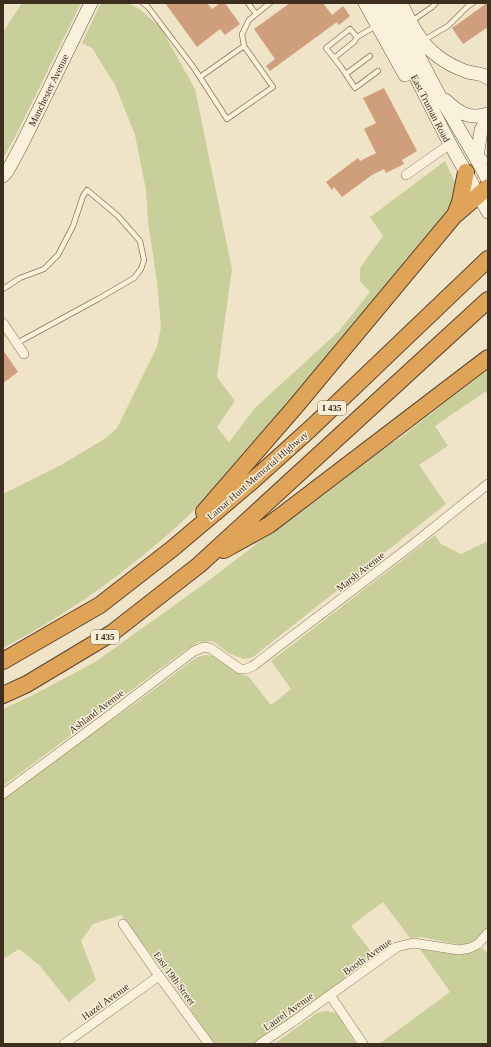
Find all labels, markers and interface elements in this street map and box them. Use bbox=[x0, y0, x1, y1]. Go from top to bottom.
street label: Manchester Avenue bbox=[26, 52, 71, 128]
street label: East Truman Road bbox=[409, 73, 452, 144]
road number: I 435 bbox=[318, 401, 346, 415]
street label: Lamar Hunt Memorial Highway bbox=[205, 429, 310, 522]
street label: Marsh Avenue bbox=[334, 549, 387, 594]
road number: I 435 bbox=[91, 630, 119, 644]
street label: Ashland Avenue bbox=[67, 687, 126, 736]
street label: Booth Avenue bbox=[341, 935, 394, 977]
street label: East 19th Street bbox=[152, 949, 198, 1007]
street label: Hazel Avenue bbox=[80, 980, 131, 1022]
street label: Laurel Avenue bbox=[261, 990, 316, 1033]

